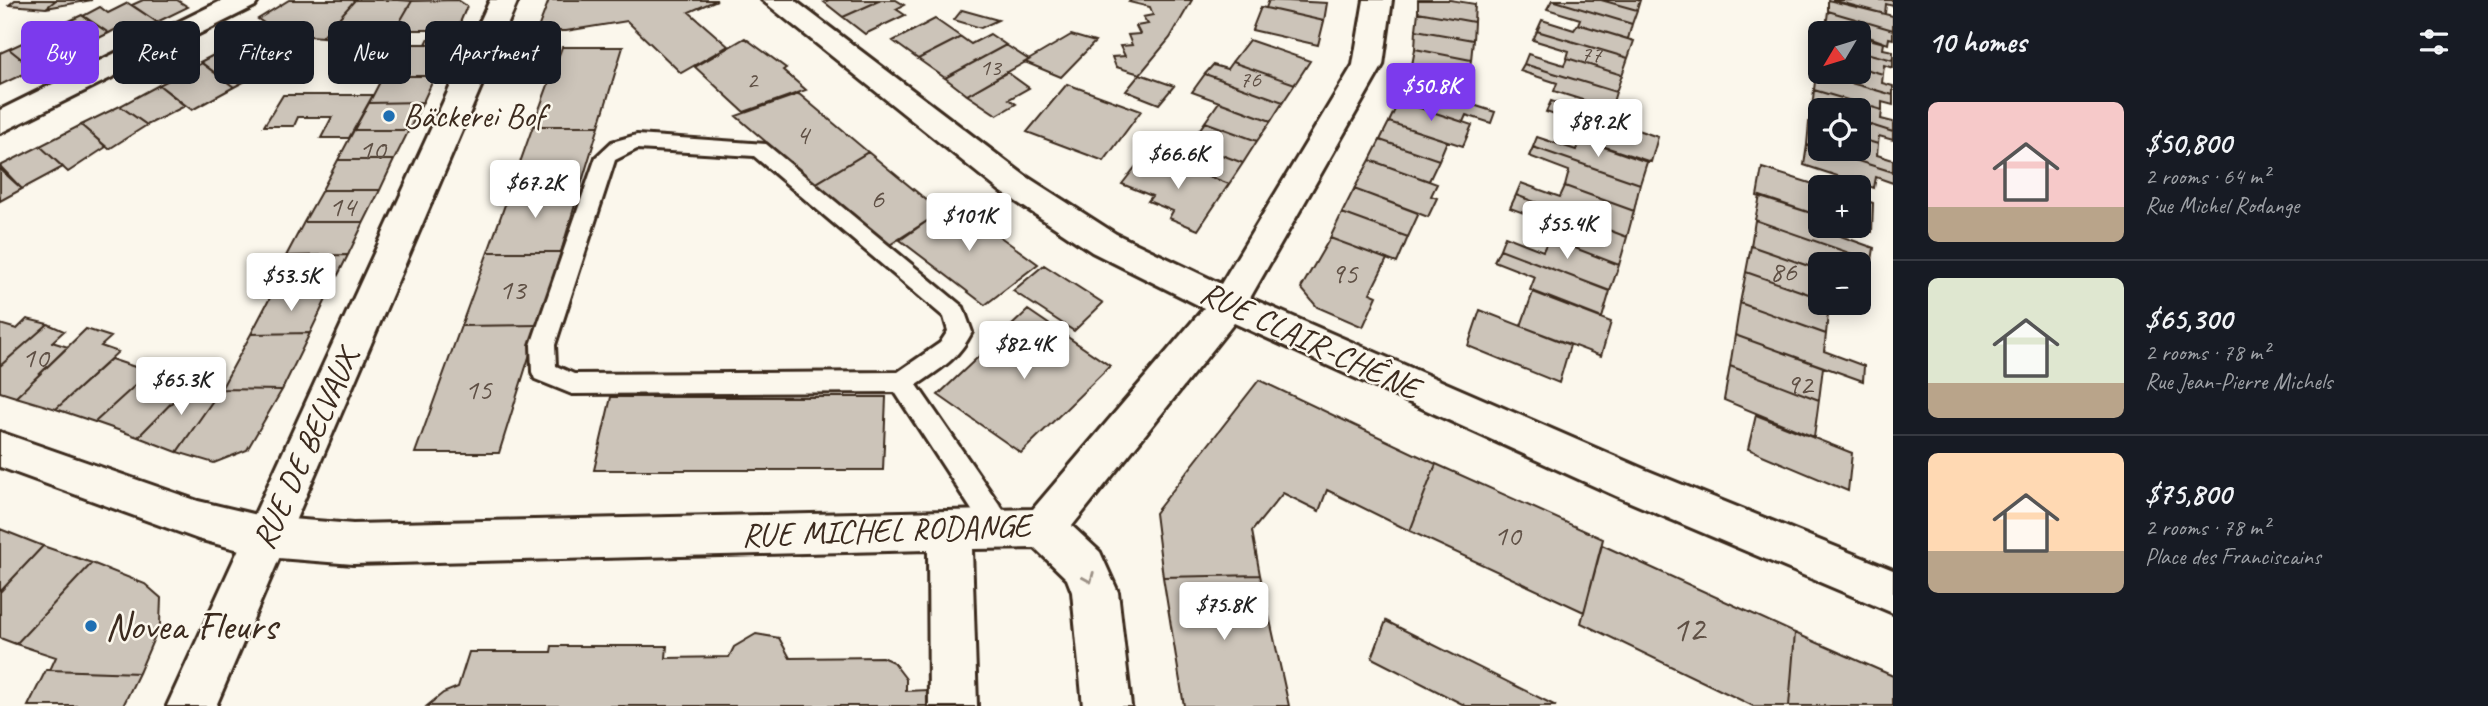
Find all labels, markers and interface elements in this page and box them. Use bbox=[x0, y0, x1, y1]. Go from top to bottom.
chip: Buy bbox=[21, 21, 99, 84]
chip: Rent bbox=[113, 21, 200, 84]
chip: Filters bbox=[214, 21, 314, 84]
chip: New bbox=[328, 21, 411, 84]
chip: Apartment bbox=[425, 21, 561, 84]
north arrow bbox=[1808, 21, 1871, 84]
map controls bbox=[1808, 21, 1871, 315]
text: 10 homes bbox=[1928, 23, 2026, 61]
icon: filters bbox=[2415, 23, 2453, 61]
house number: 77 bbox=[1580, 39, 1603, 69]
house number: 13 bbox=[979, 52, 1003, 82]
house number: 76 bbox=[1239, 64, 1262, 94]
pin: $50.8K bbox=[1374, 64, 1488, 123]
house number: 2 bbox=[747, 65, 760, 95]
text: $50.8K bbox=[1402, 71, 1460, 100]
place label: Bäckerei Bof bbox=[403, 95, 551, 137]
button: locate bbox=[1808, 98, 1871, 161]
pin: $89.2K bbox=[1541, 100, 1655, 159]
text: $89.2K bbox=[1569, 107, 1627, 136]
marker: Bäckerei Bof bbox=[381, 108, 397, 124]
house number: 4 bbox=[795, 115, 811, 153]
text: $50,800 bbox=[2145, 124, 2231, 162]
house number: 10 bbox=[359, 130, 388, 168]
icon: home bbox=[1984, 130, 2068, 214]
pin: $66.6K bbox=[1121, 132, 1235, 191]
text: $66.6K bbox=[1148, 139, 1208, 168]
pin: $67.2K bbox=[478, 160, 592, 220]
text: 2 rooms · 64 m² bbox=[2145, 162, 2269, 191]
text: $67.2K bbox=[506, 168, 564, 197]
button: + bbox=[1808, 175, 1871, 238]
house number: 6 bbox=[870, 179, 885, 217]
house number: 14 bbox=[329, 187, 358, 225]
text: Rue Michel Rodange bbox=[2145, 191, 2299, 220]
pin: $101K bbox=[920, 194, 1018, 253]
text: $101K bbox=[942, 201, 996, 230]
pin: $55.4K bbox=[1510, 202, 1624, 261]
text: $55.4K bbox=[1539, 209, 1595, 238]
house number: 86 bbox=[1770, 252, 1798, 290]
button: − bbox=[1808, 252, 1871, 315]
pin: $53.5K bbox=[234, 254, 348, 313]
house number: 95 bbox=[1331, 254, 1359, 292]
text: $53.5K bbox=[263, 261, 319, 290]
house number: 13 bbox=[499, 270, 528, 308]
street label: RUE CLAIR-CHÊNE bbox=[1194, 271, 1430, 411]
text: $65,300 bbox=[2145, 300, 2232, 338]
icon: home bbox=[1984, 306, 2068, 390]
pin: $82.4K bbox=[967, 322, 1081, 381]
text: $82.4K bbox=[995, 329, 1053, 358]
house number: 10 bbox=[22, 338, 51, 376]
street label: RUE DE BELVAUX bbox=[242, 338, 370, 555]
text: 2 rooms · 78 m² bbox=[2145, 338, 2269, 367]
pin: $65.3K bbox=[124, 358, 238, 417]
text: $65.3K bbox=[152, 365, 210, 394]
house number: 92 bbox=[1786, 365, 1815, 403]
text: Rue Jean-Pierre Michels bbox=[2145, 367, 2332, 396]
house number: 15 bbox=[465, 370, 493, 408]
text: $75,800 bbox=[2145, 475, 2231, 513]
icon: home bbox=[1984, 481, 2068, 565]
street label: RUE MICHEL RODANGE bbox=[741, 504, 1036, 556]
text: 2 rooms · 78 m² bbox=[2145, 513, 2269, 542]
house number: 10 bbox=[1494, 516, 1523, 554]
text: Place des Franciscains bbox=[2145, 542, 2321, 571]
one-way arrow bbox=[1081, 571, 1095, 583]
pin: $75.8K bbox=[1167, 582, 1281, 642]
text: $75.8K bbox=[1195, 590, 1253, 619]
place label: Novea Fleurs bbox=[105, 601, 280, 651]
house number: 12 bbox=[1671, 605, 1708, 652]
marker: Novea Fleurs bbox=[83, 618, 99, 634]

